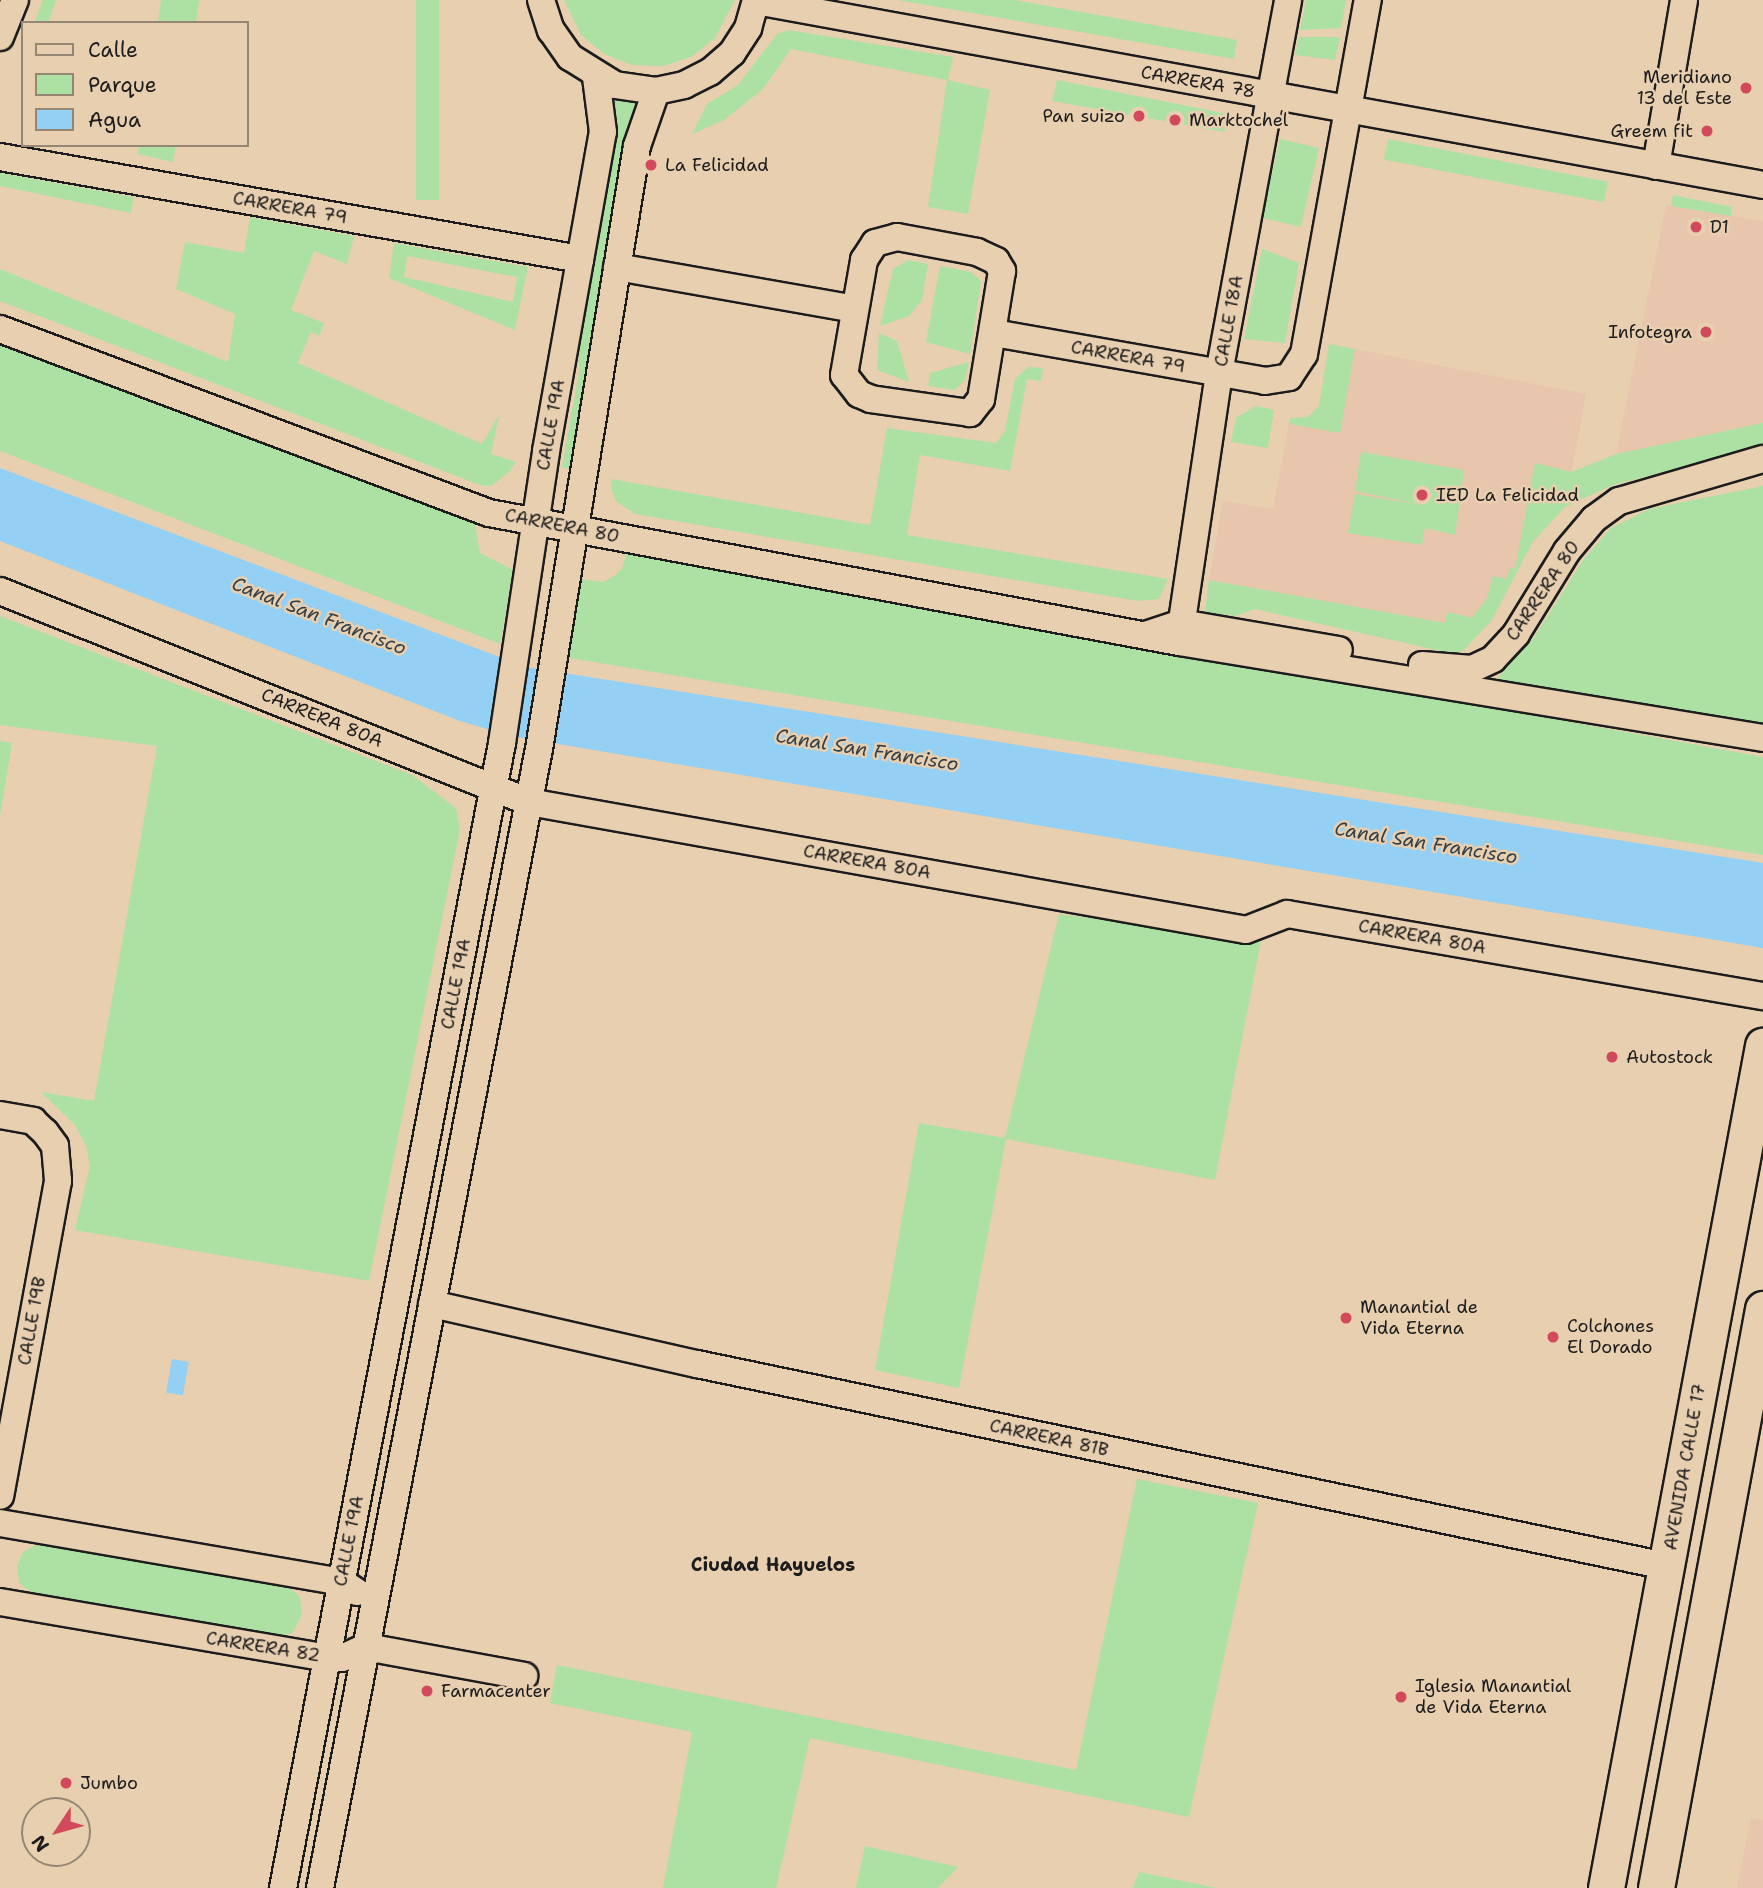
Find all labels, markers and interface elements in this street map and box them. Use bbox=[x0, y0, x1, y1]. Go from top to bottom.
legend bbox=[21, 21, 248, 147]
text: Calle bbox=[88, 36, 138, 64]
street label: CARRERA 78 bbox=[1139, 61, 1257, 103]
place label: Meridiano 13 del Este bbox=[1637, 67, 1732, 110]
text: Parque bbox=[88, 71, 157, 99]
marker: Meridiano 13 del Este bbox=[1738, 80, 1754, 96]
place label: Pan suizo bbox=[1043, 105, 1125, 127]
text: Agua bbox=[88, 106, 141, 134]
marker: Pan suizo bbox=[1131, 108, 1147, 124]
place label: Marktochel bbox=[1189, 109, 1288, 131]
marker: Marktochel bbox=[1167, 112, 1183, 128]
place label: Greem fit bbox=[1611, 120, 1693, 142]
marker: Greem fit bbox=[1699, 123, 1715, 139]
place label: La Felicidad bbox=[665, 154, 769, 176]
marker: La Felicidad bbox=[643, 157, 659, 173]
street label: CARRERA 79 bbox=[231, 187, 349, 229]
place label: D1 bbox=[1710, 216, 1729, 238]
marker: D1 bbox=[1688, 219, 1704, 235]
street label: CALLE 18A bbox=[1210, 274, 1248, 368]
place label: Infotegra bbox=[1608, 321, 1692, 343]
marker: Infotegra bbox=[1698, 324, 1714, 340]
street label: CARRERA 79 bbox=[1069, 336, 1187, 378]
street label: CALLE 19A bbox=[532, 378, 570, 472]
place label: IED La Felicidad bbox=[1436, 484, 1579, 506]
marker: IED La Felicidad bbox=[1414, 487, 1430, 503]
street label: CARRERA 80 bbox=[503, 504, 621, 548]
street label: CARRERA 80 bbox=[1502, 537, 1584, 645]
water label: Canal San Francisco bbox=[229, 572, 409, 660]
street label: CARRERA 80A bbox=[258, 684, 386, 752]
water label: Canal San Francisco bbox=[774, 724, 960, 776]
water label: Canal San Francisco bbox=[1333, 817, 1519, 869]
street label: CARRERA 80A bbox=[802, 840, 932, 884]
street label: CARRERA 80A bbox=[1357, 915, 1487, 959]
street label: CALLE 19A bbox=[437, 937, 475, 1031]
place label: Autostock bbox=[1626, 1046, 1713, 1068]
marker: Autostock bbox=[1604, 1049, 1620, 1065]
street label: CALLE 19B bbox=[14, 1275, 50, 1367]
place label: Manantial de Vida Eterna bbox=[1360, 1297, 1478, 1340]
marker: Manantial de Vida Eterna bbox=[1338, 1310, 1354, 1326]
place label: Colchones El Dorado bbox=[1567, 1316, 1654, 1358]
marker: Colchones El Dorado bbox=[1545, 1329, 1561, 1345]
street label: AVENIDA CALLE 17 bbox=[1660, 1382, 1710, 1552]
street label: CARRERA 81B bbox=[988, 1415, 1110, 1461]
street label: CALLE 19A bbox=[330, 1494, 368, 1588]
district label: Ciudad Hayuelos bbox=[691, 1554, 855, 1576]
street label: CARRERA 82 bbox=[204, 1627, 322, 1667]
place label: Iglesia Manantial de Vida Eterna bbox=[1415, 1676, 1571, 1718]
place label: Farmacenter bbox=[441, 1680, 551, 1702]
marker: Farmacenter bbox=[419, 1683, 435, 1699]
marker: Iglesia Manantial de Vida Eterna bbox=[1393, 1689, 1409, 1705]
place label: Jumbo bbox=[80, 1772, 138, 1794]
marker: Jumbo bbox=[58, 1775, 74, 1791]
north arrow bbox=[21, 1797, 91, 1867]
text: N bbox=[26, 1830, 55, 1857]

